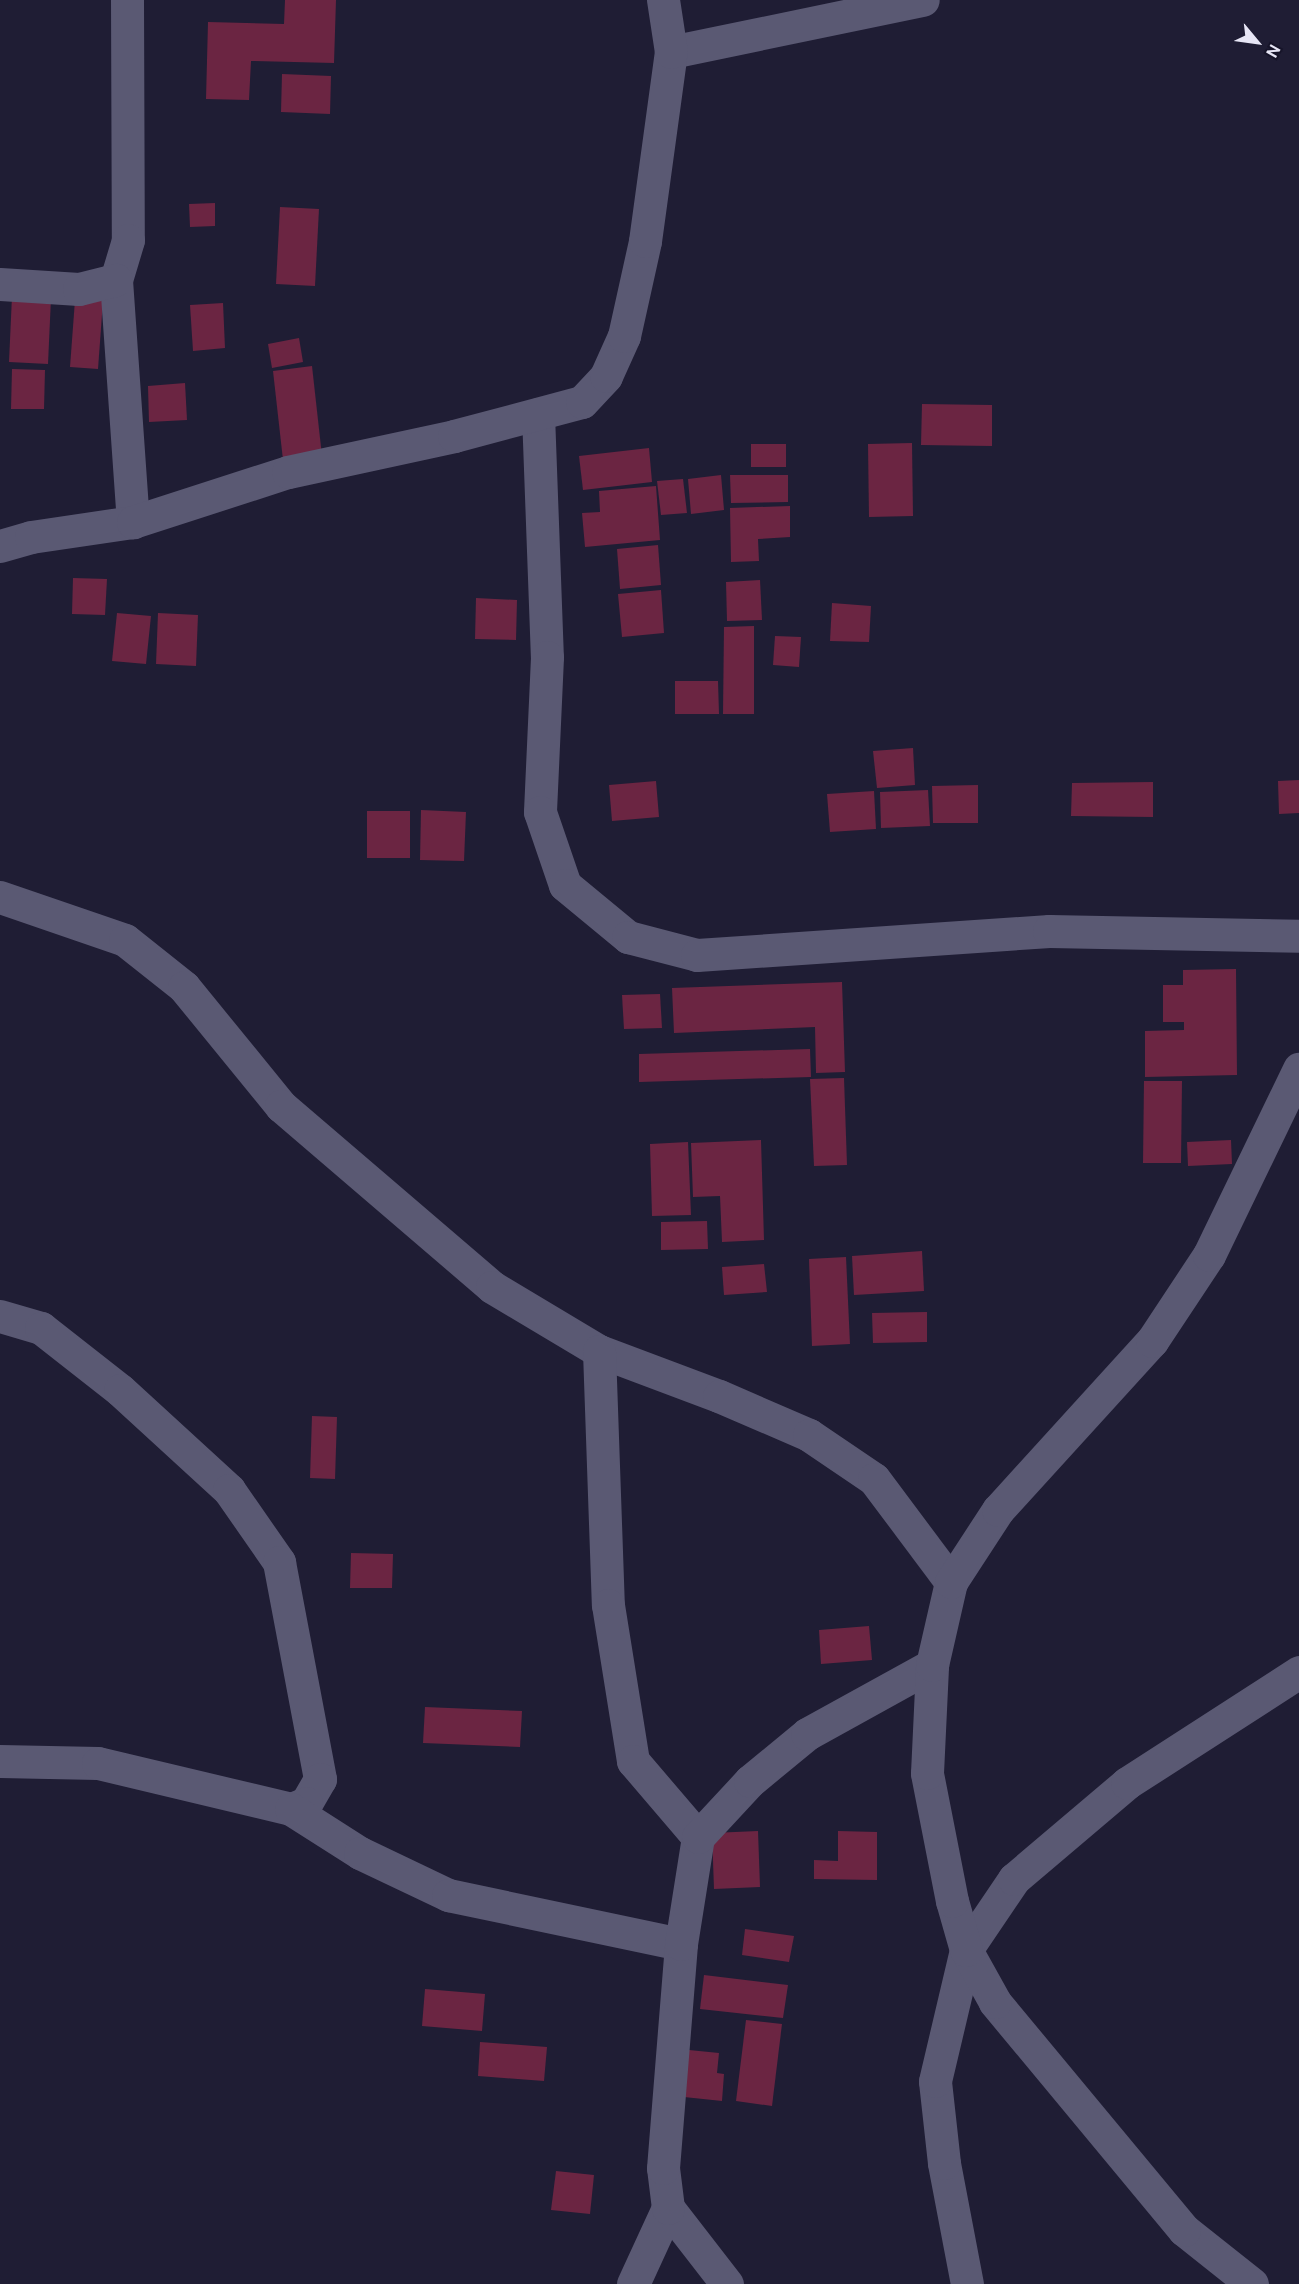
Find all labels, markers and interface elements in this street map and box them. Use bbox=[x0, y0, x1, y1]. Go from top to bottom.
north arrow bbox=[1227, 12, 1287, 72]
text: N bbox=[1261, 41, 1285, 61]

